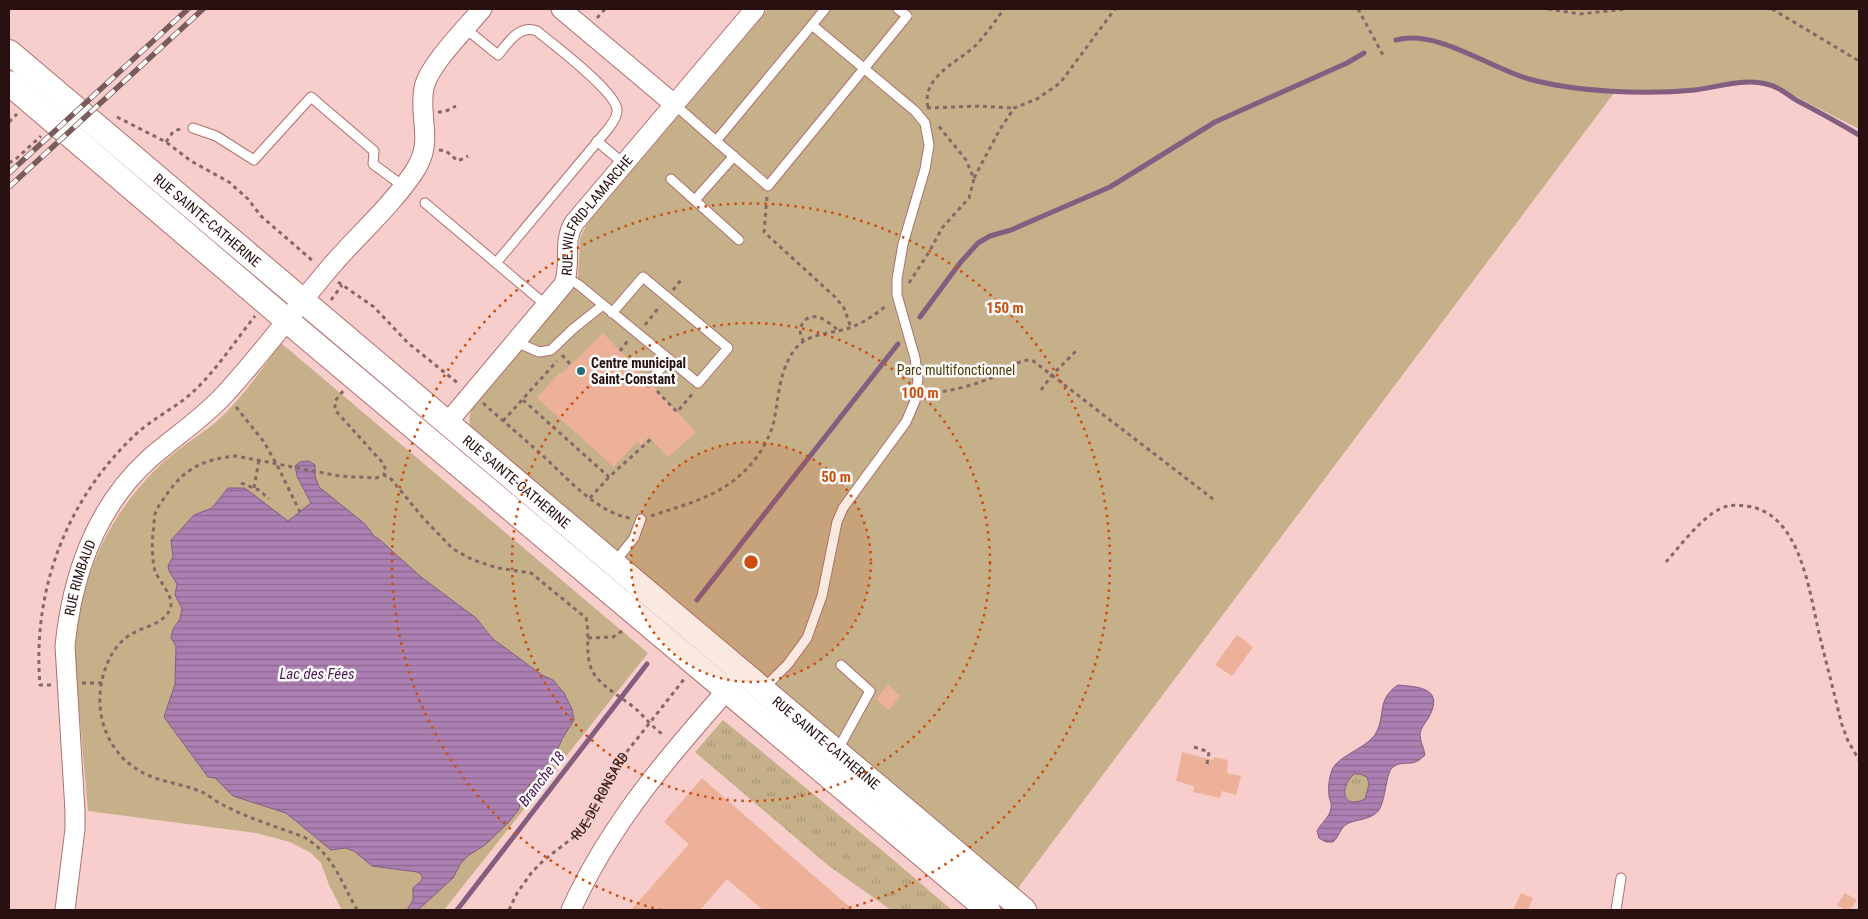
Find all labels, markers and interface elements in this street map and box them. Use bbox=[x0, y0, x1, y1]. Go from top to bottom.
street label: RUE WILFRID-LAMARCHE bbox=[558, 152, 636, 277]
street label: RUE SAINTE-CATHERINE bbox=[150, 170, 264, 270]
text: 150 m bbox=[986, 299, 1024, 317]
place label: Centre municipal Saint-Constant bbox=[591, 355, 686, 387]
park label: Parc multifonctionnel bbox=[897, 362, 1015, 378]
marker: Centre municipal Saint-Constant bbox=[575, 365, 587, 377]
text: 100 m bbox=[901, 384, 939, 402]
street label: RUE SAINTE-CATHERINE bbox=[460, 432, 573, 531]
text: 50 m bbox=[821, 468, 851, 486]
street label: RUE RIMBAUD bbox=[61, 537, 99, 617]
centre of rings bbox=[742, 553, 760, 571]
water label: Lac des Fées bbox=[279, 665, 355, 683]
street label: RUE SAINTE-CATHERINE bbox=[769, 693, 883, 793]
water label: Branche 18 bbox=[515, 748, 569, 810]
street label: RUE DE RONSARD bbox=[568, 749, 631, 843]

